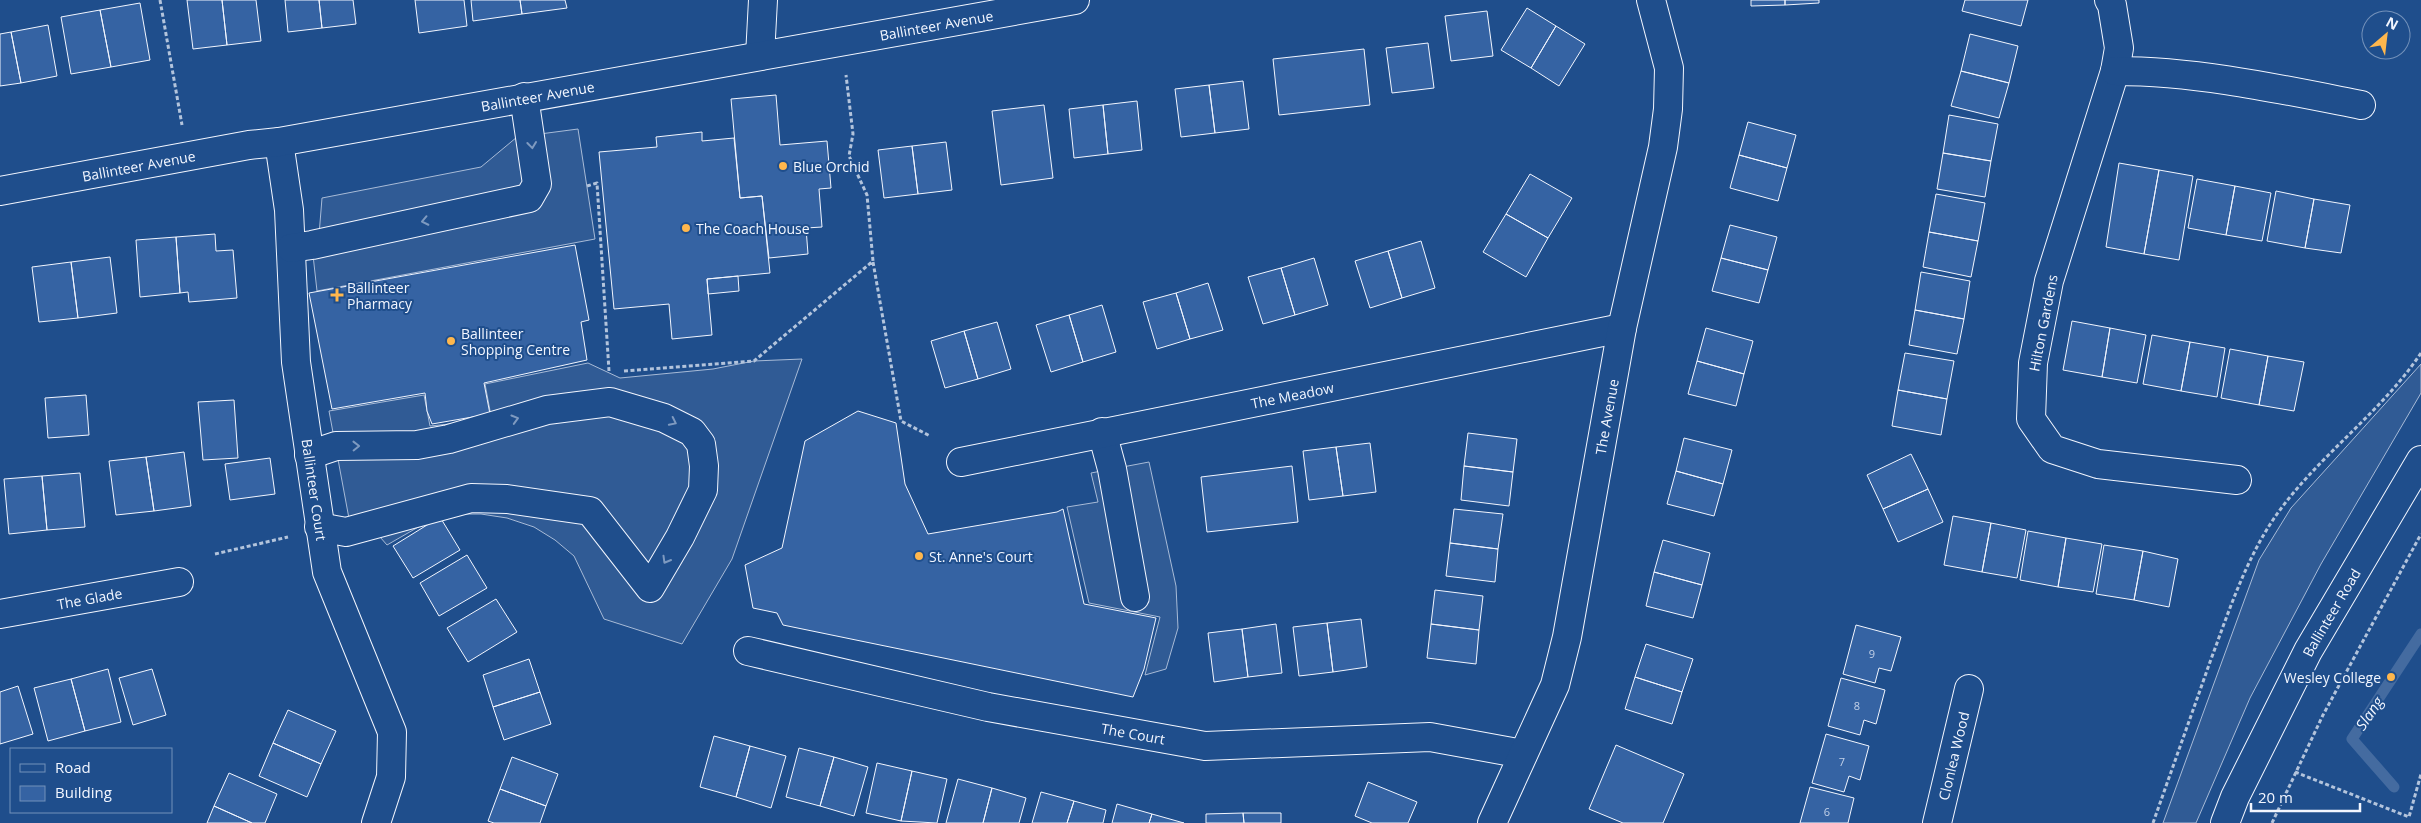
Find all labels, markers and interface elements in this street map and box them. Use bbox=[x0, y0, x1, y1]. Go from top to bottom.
street label: Ballinteer Avenue bbox=[878, 5, 995, 44]
north arrow bbox=[2361, 10, 2411, 60]
text: N bbox=[2383, 12, 2402, 34]
street label: Ballinteer Avenue bbox=[479, 76, 596, 115]
one-way arrow bbox=[526, 141, 537, 149]
street label: Ballinteer Avenue bbox=[80, 146, 197, 185]
place label: Blue Orchid bbox=[793, 157, 870, 176]
marker: Blue Orchid bbox=[777, 160, 789, 172]
one-way arrow bbox=[420, 215, 429, 226]
place label: The Coach House bbox=[696, 219, 810, 238]
marker: The Coach House bbox=[680, 222, 692, 234]
street label: Hilton Gardens bbox=[2024, 273, 2062, 373]
place label: Ballinteer Pharmacy bbox=[347, 278, 413, 313]
marker: Ballinteer Pharmacy bbox=[331, 289, 343, 301]
place label: Ballinteer Shopping Centre bbox=[461, 324, 570, 359]
marker: Ballinteer Shopping Centre bbox=[445, 335, 457, 347]
street label: The Meadow bbox=[1249, 377, 1335, 412]
street label: The Avenue bbox=[1590, 377, 1622, 456]
one-way arrow bbox=[510, 415, 519, 425]
one-way arrow bbox=[667, 416, 676, 426]
street label: Ballinteer Court bbox=[298, 438, 332, 542]
one-way arrow bbox=[352, 440, 360, 451]
place label: St. Anne's Court bbox=[929, 547, 1033, 566]
marker: St. Anne's Court bbox=[913, 550, 925, 562]
one-way arrow bbox=[663, 555, 673, 564]
street label: Ballinteer Road bbox=[2297, 565, 2364, 660]
street label: The Glade bbox=[56, 583, 124, 613]
house number: 9 bbox=[1869, 646, 1875, 661]
place label: Wesley College bbox=[2284, 668, 2381, 687]
marker: Wesley College bbox=[2385, 671, 2397, 683]
water label: Slang bbox=[2351, 691, 2388, 734]
house number: 8 bbox=[1854, 698, 1860, 713]
street label: Clonlea Wood bbox=[1933, 710, 1973, 802]
street label: The Court bbox=[1100, 718, 1167, 748]
legend bbox=[10, 748, 172, 813]
house number: 7 bbox=[1839, 754, 1845, 769]
text: Road bbox=[55, 757, 91, 777]
scale bar bbox=[2251, 780, 2360, 812]
text: Building bbox=[55, 782, 112, 802]
text: 20 m bbox=[2258, 787, 2293, 807]
house number: 6 bbox=[1824, 804, 1830, 819]

